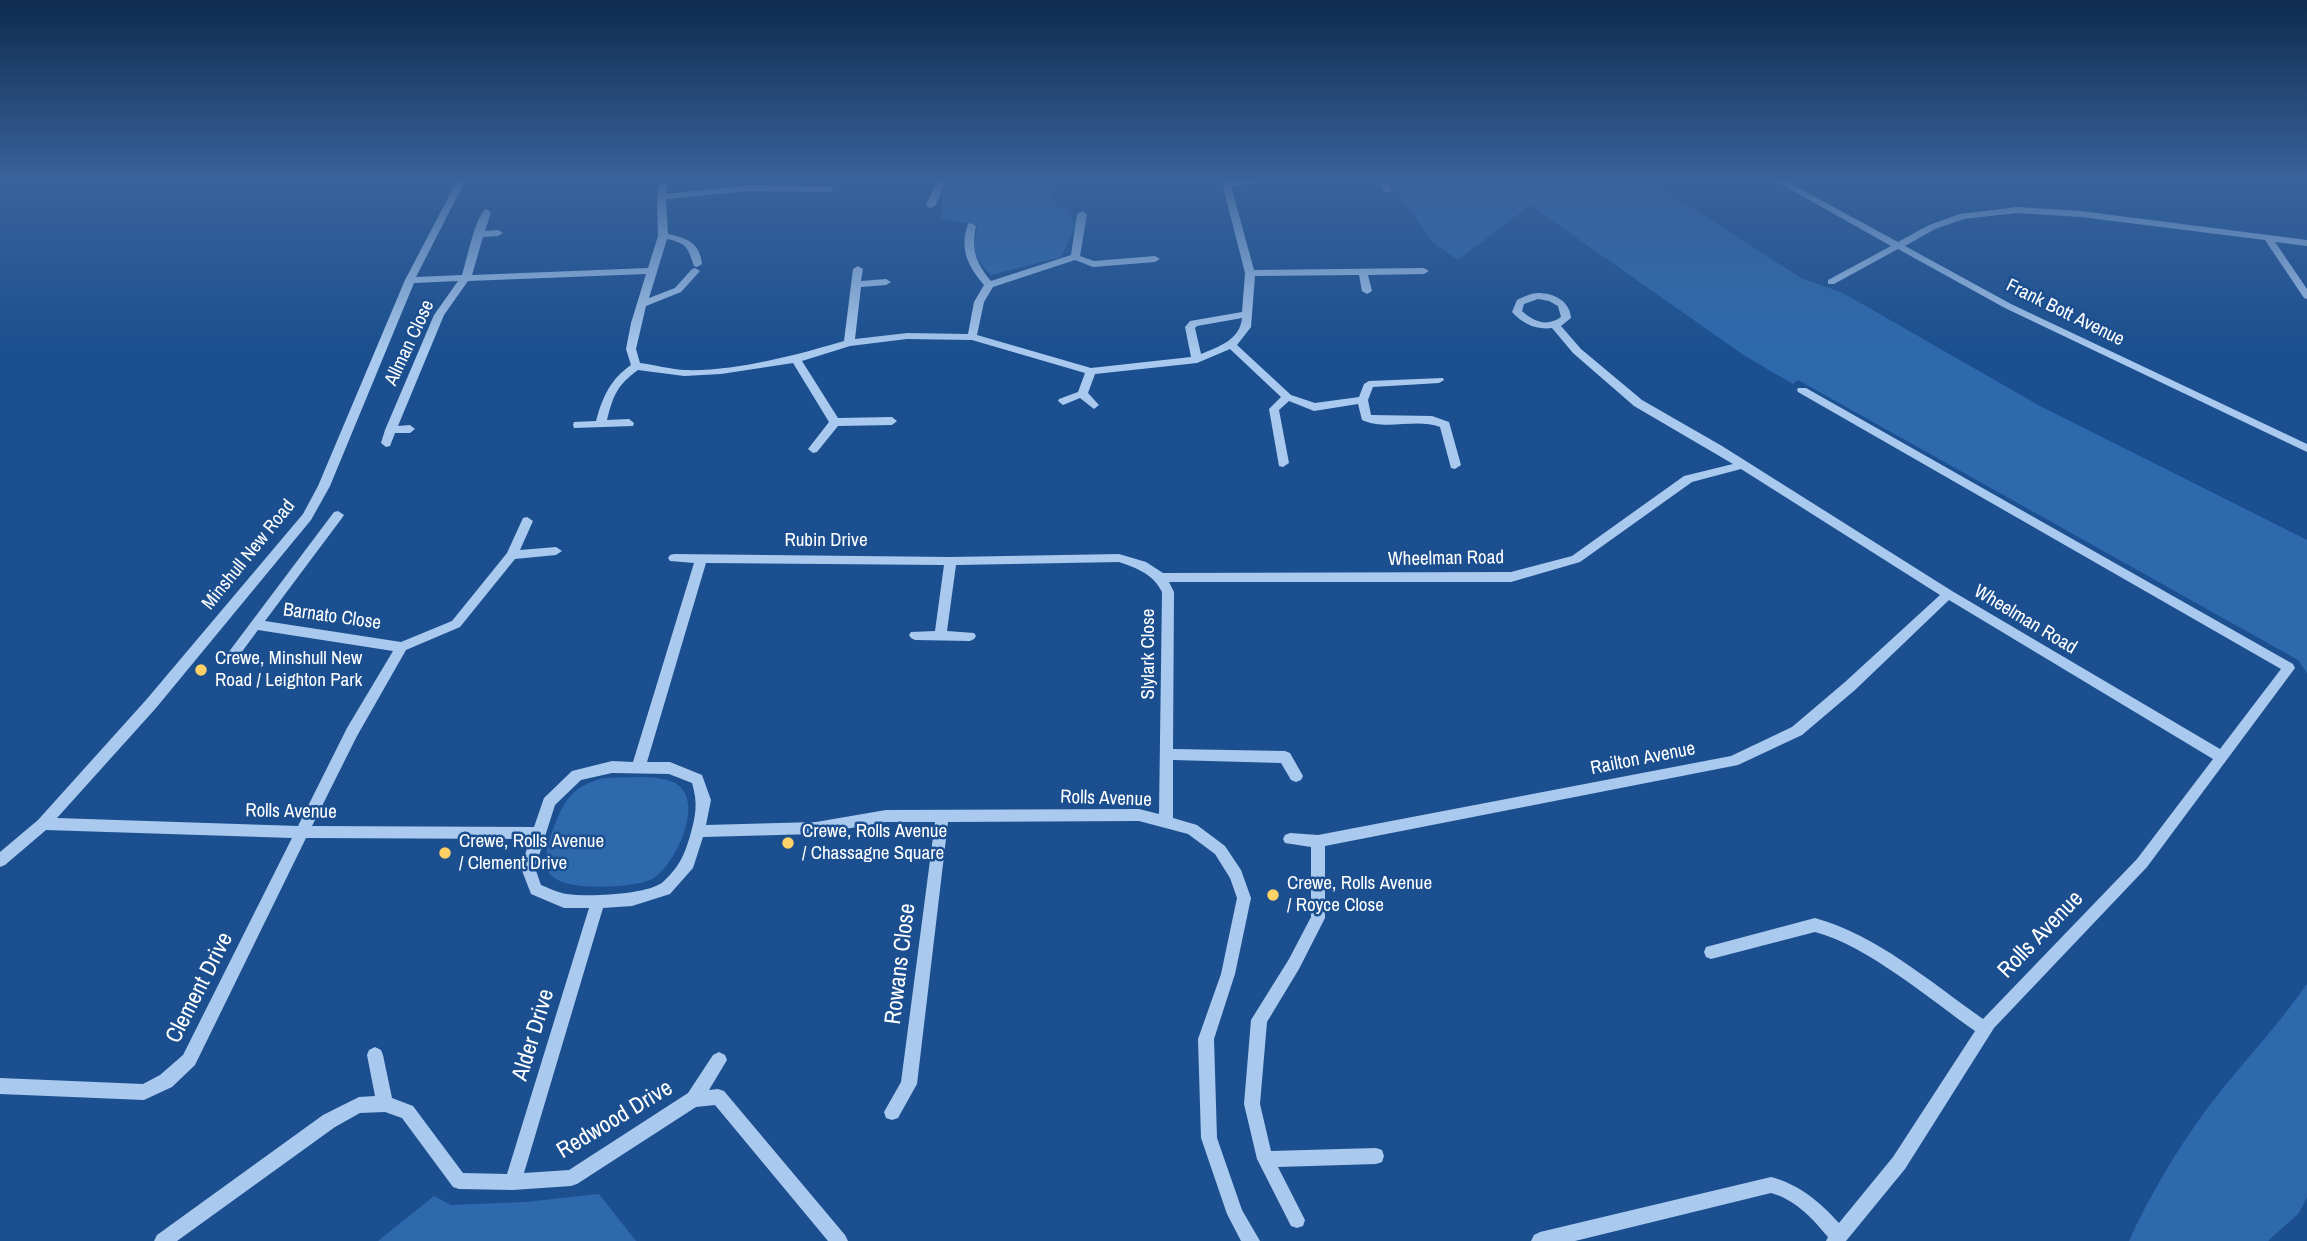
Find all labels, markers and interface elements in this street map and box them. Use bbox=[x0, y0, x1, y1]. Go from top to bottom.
street label: Frank Bott Avenue bbox=[2002, 275, 2128, 351]
street label: Allman Close bbox=[380, 297, 440, 389]
street label: Minshull New Road bbox=[198, 495, 300, 615]
street label: Rubin Drive bbox=[784, 530, 868, 552]
street label: Wheelman Road bbox=[1388, 547, 1504, 571]
street label: Wheelman Road bbox=[1969, 580, 2081, 660]
street label: Barnato Close bbox=[282, 599, 382, 635]
street label: Slylark Close bbox=[1138, 609, 1160, 699]
place label: Crewe, Minshull New Road / Leighton Park bbox=[215, 648, 362, 692]
marker: Crewe, Minshull New Road / Leighton Park bbox=[193, 662, 209, 678]
street label: Railton Avenue bbox=[1589, 738, 1697, 780]
street label: Rolls Avenue bbox=[1060, 786, 1152, 812]
street label: Rolls Avenue bbox=[245, 800, 337, 824]
place label: Crewe, Rolls Avenue / Chassagne Square bbox=[802, 821, 947, 865]
place label: Crewe, Rolls Avenue / Clement Drive bbox=[459, 831, 604, 875]
marker: Crewe, Rolls Avenue / Chassagne Square bbox=[780, 835, 796, 851]
marker: Crewe, Rolls Avenue / Clement Drive bbox=[437, 845, 453, 861]
place label: Crewe, Rolls Avenue / Royce Close bbox=[1287, 873, 1432, 917]
street label: Rolls Avenue bbox=[1993, 886, 2089, 984]
marker: Crewe, Rolls Avenue / Royce Close bbox=[1265, 887, 1281, 903]
street label: Rowans Close bbox=[880, 902, 922, 1026]
street label: Clement Drive bbox=[160, 928, 240, 1048]
street label: Alder Drive bbox=[507, 986, 561, 1084]
street label: Redwood Drive bbox=[552, 1075, 678, 1165]

